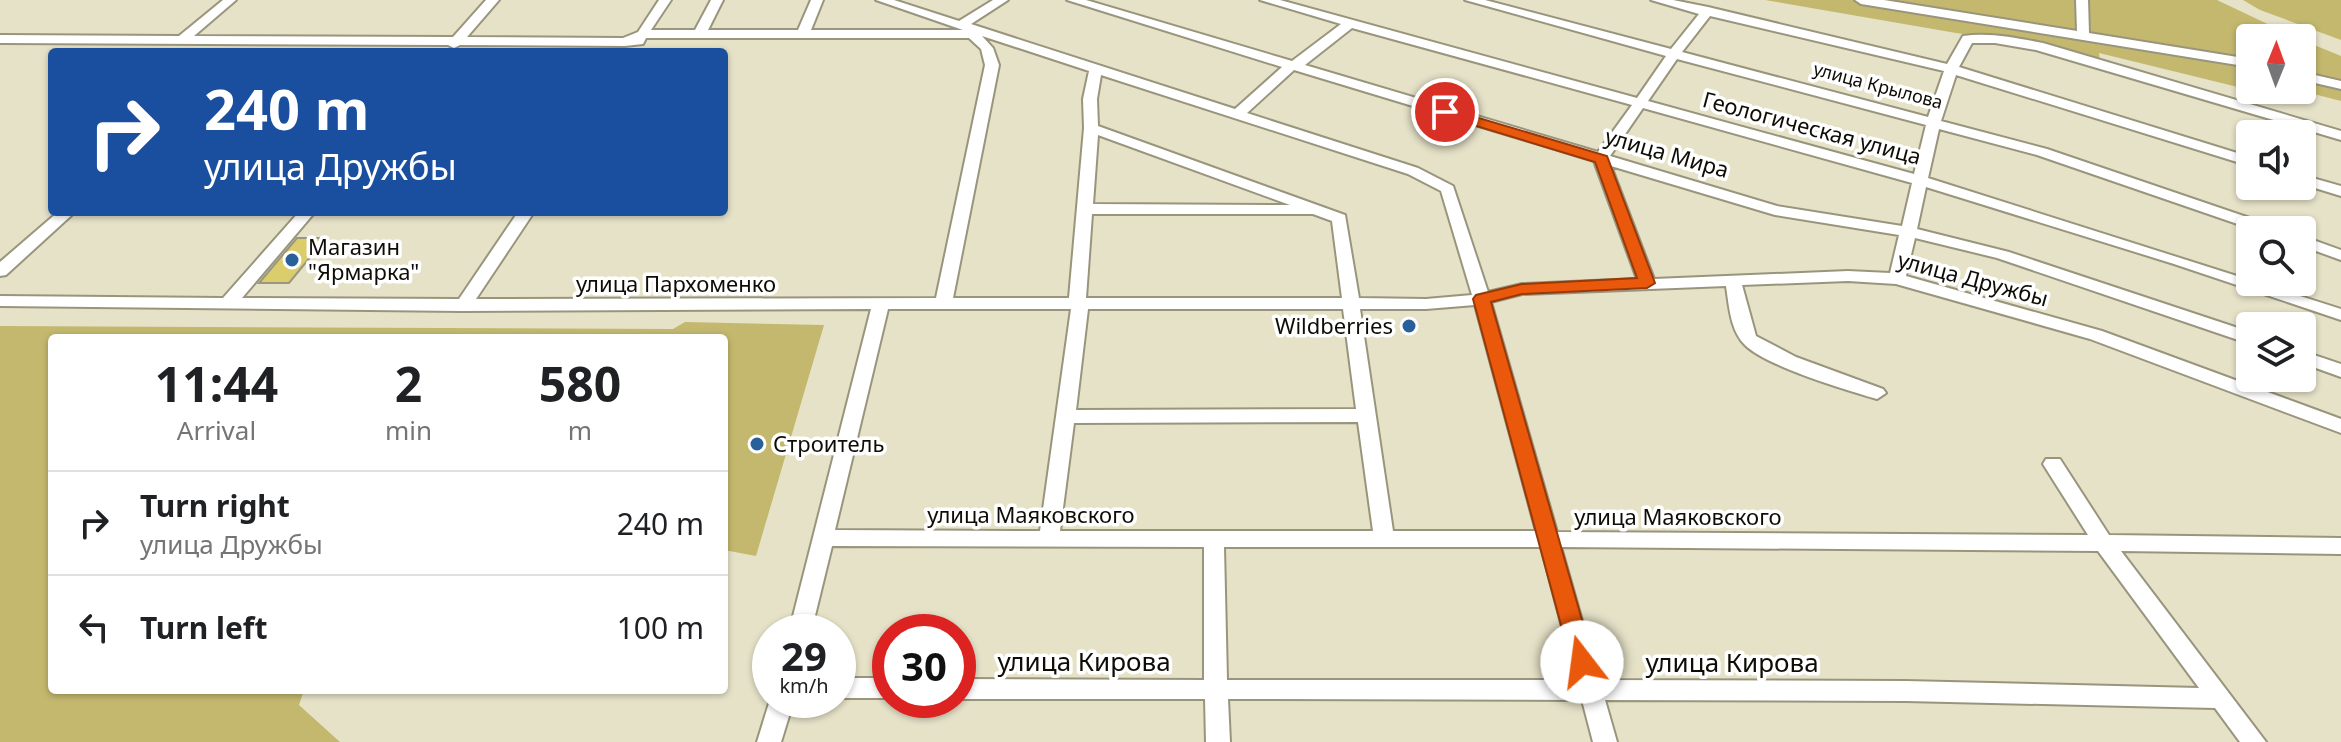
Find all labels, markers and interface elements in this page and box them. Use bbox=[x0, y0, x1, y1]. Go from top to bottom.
north arrow bbox=[2236, 24, 2316, 104]
map controls bbox=[2236, 24, 2316, 392]
street label: улица Крылова bbox=[1811, 56, 1946, 114]
text: 240 m bbox=[204, 70, 369, 146]
pin bbox=[1411, 78, 1479, 146]
icon: right bbox=[72, 80, 176, 184]
street label: Геологическая улица bbox=[1700, 83, 1925, 171]
icon: arrive bbox=[1423, 90, 1467, 134]
street label: улица Мира bbox=[1602, 120, 1733, 184]
button: sound bbox=[2236, 120, 2316, 200]
text: улица Дружбы bbox=[204, 142, 457, 191]
button: search bbox=[2236, 216, 2316, 296]
place label: Магазин "Ярмарка" bbox=[308, 231, 419, 286]
street label: улица Дружбы bbox=[1895, 244, 2052, 313]
marker: Магазин "Ярмарка" bbox=[283, 251, 301, 269]
street label: улица Пархоменко bbox=[576, 268, 776, 298]
place label: Wildberries bbox=[1275, 310, 1393, 340]
button: layers bbox=[2236, 312, 2316, 392]
marker: Wildberries bbox=[1400, 317, 1418, 335]
text: 11:44 bbox=[155, 351, 278, 416]
text: 2 bbox=[395, 351, 422, 416]
text: 580 bbox=[539, 351, 621, 416]
text: Arrival bbox=[177, 412, 256, 448]
text: min bbox=[385, 412, 432, 448]
text: m bbox=[568, 412, 592, 448]
place label: Строитель bbox=[773, 428, 884, 458]
marker: Строитель bbox=[748, 435, 766, 453]
text: Turn right bbox=[140, 485, 290, 526]
street label: улица Маяковского bbox=[927, 499, 1135, 529]
icon: right bbox=[72, 501, 116, 545]
street label: улица Маяковского bbox=[1574, 501, 1782, 531]
text: 240 m bbox=[617, 503, 704, 544]
text: улица Дружбы bbox=[140, 526, 323, 562]
icon: left bbox=[72, 605, 116, 649]
text: Turn left bbox=[140, 607, 268, 648]
text: 100 m bbox=[617, 607, 704, 648]
speed limit sign: 30 bbox=[872, 614, 976, 718]
position arrow bbox=[1540, 620, 1624, 704]
text: 29 bbox=[781, 628, 827, 683]
street label: улица Кирова bbox=[997, 643, 1171, 679]
street label: улица Кирова bbox=[1645, 644, 1819, 680]
text: km/h bbox=[779, 672, 829, 699]

